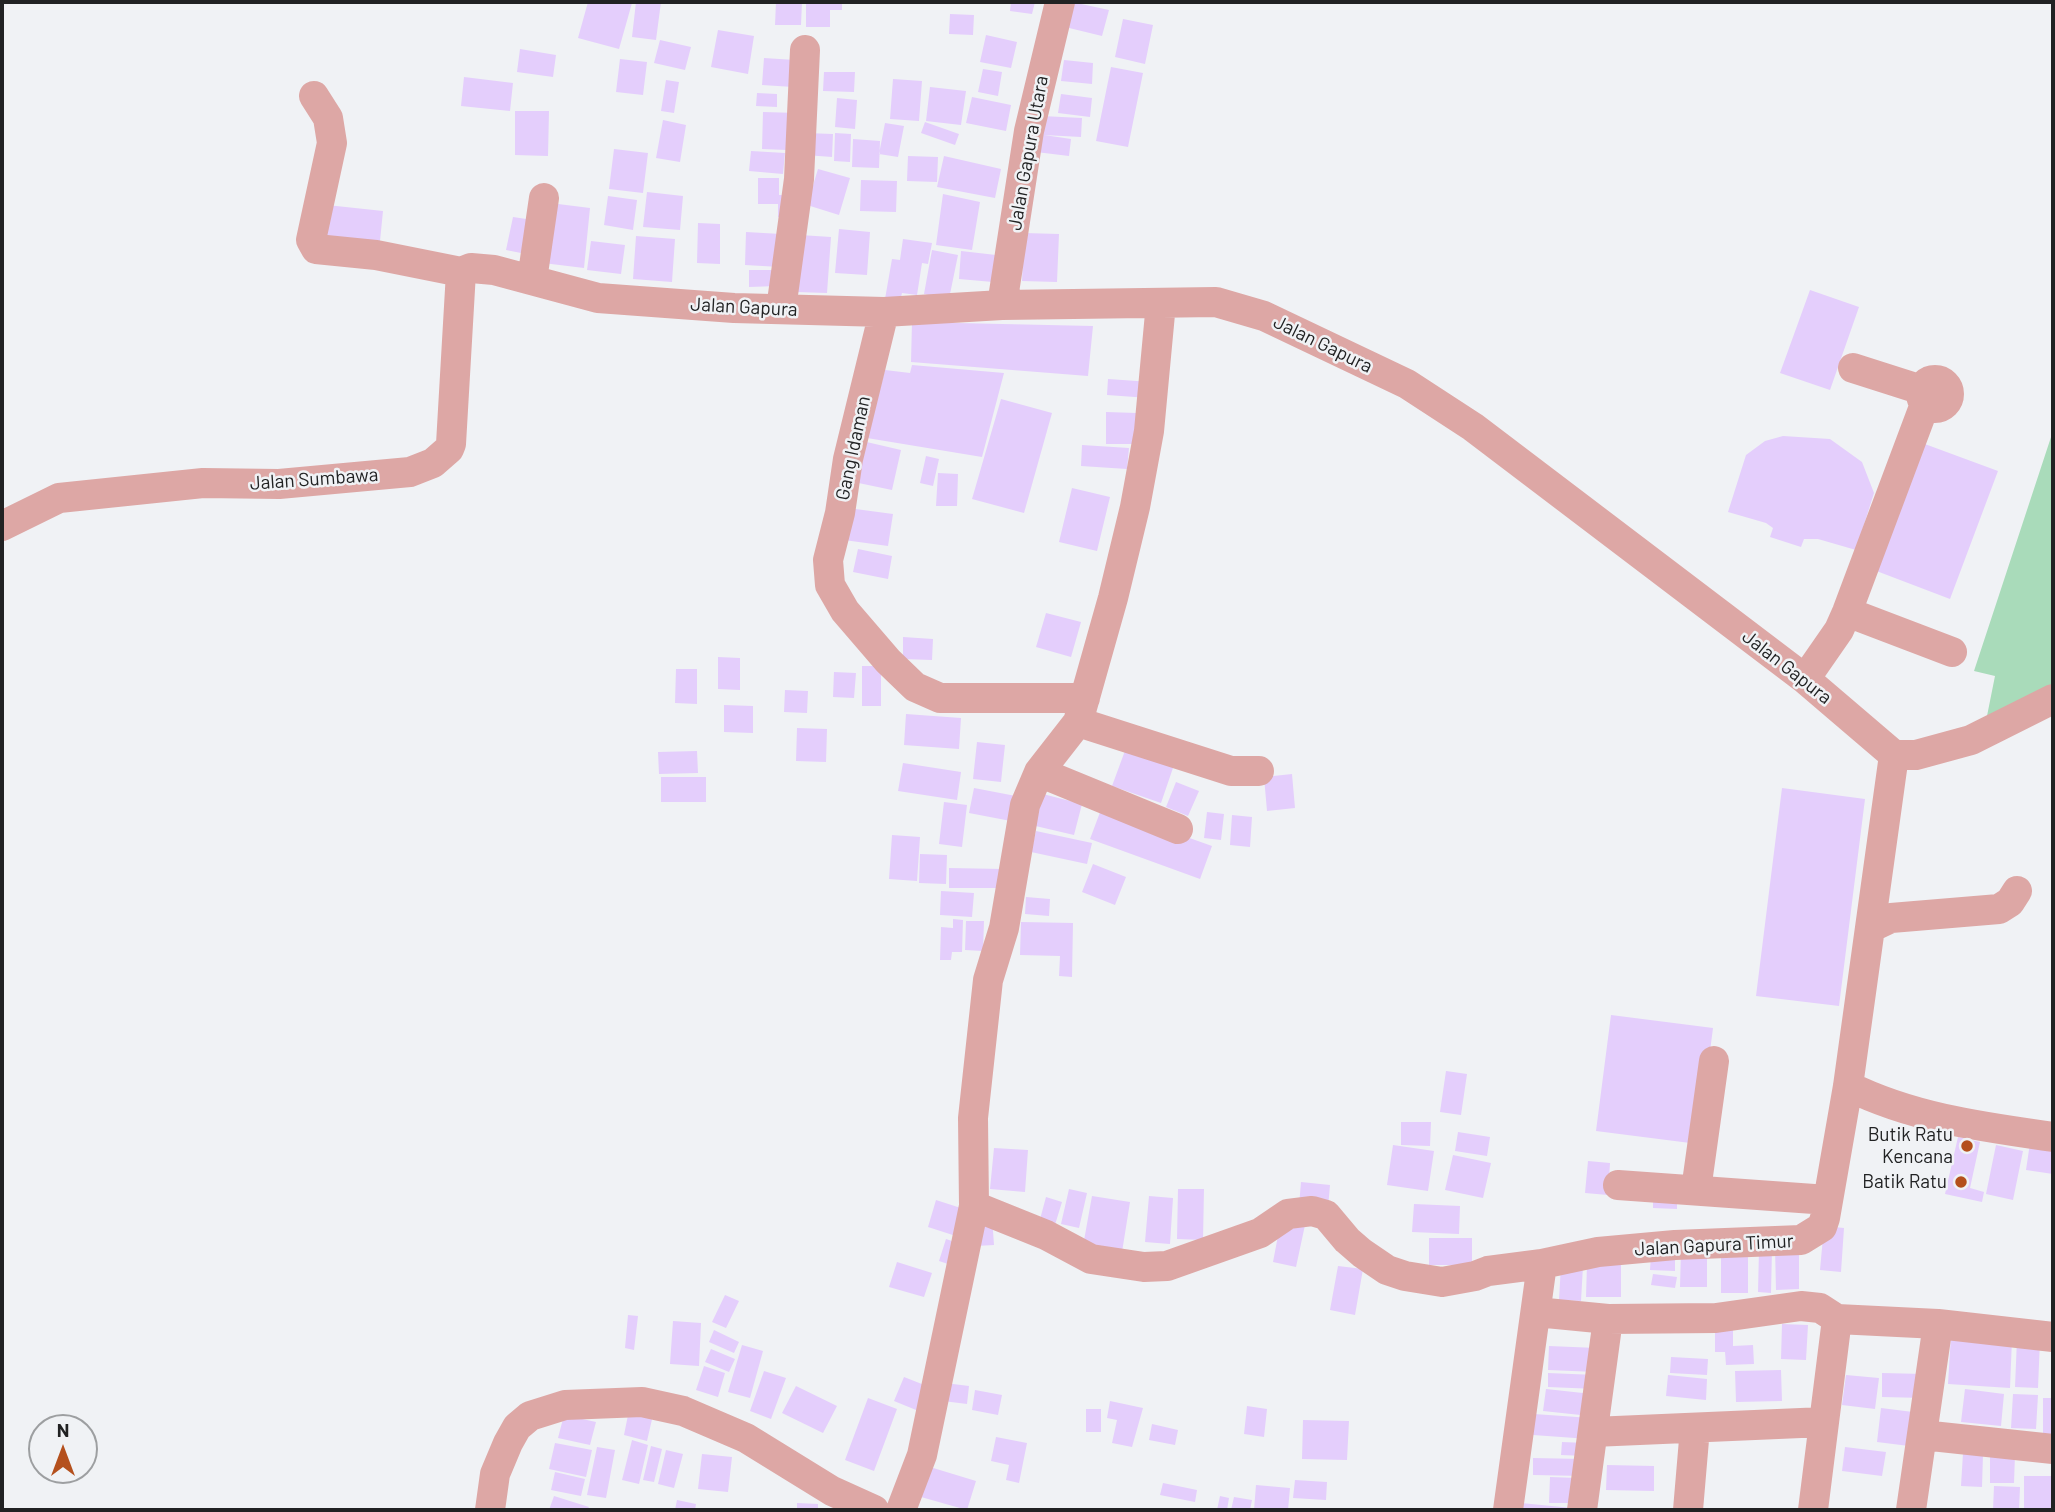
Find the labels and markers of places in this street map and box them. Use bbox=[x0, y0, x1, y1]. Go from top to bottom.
place label: Butik Ratu Kencana bbox=[1868, 1124, 1953, 1168]
marker: Butik Ratu Kencana bbox=[1959, 1138, 1975, 1154]
place label: Batik Ratu bbox=[1862, 1171, 1947, 1193]
marker: Batik Ratu bbox=[1953, 1174, 1969, 1190]

